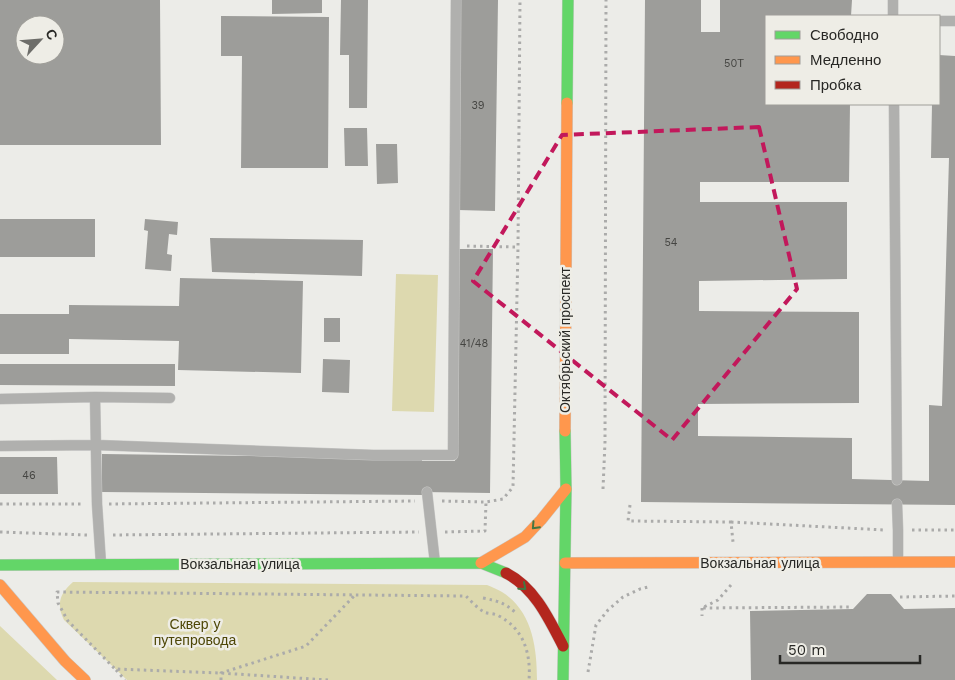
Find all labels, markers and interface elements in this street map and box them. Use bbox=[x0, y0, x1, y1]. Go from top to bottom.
north arrow bbox=[15, 15, 65, 65]
legend bbox=[765, 15, 940, 105]
text: С bbox=[42, 26, 61, 42]
text: Свободно bbox=[810, 26, 879, 44]
text: Медленно bbox=[810, 51, 881, 69]
house number: 50Т bbox=[724, 57, 744, 70]
text: Пробка bbox=[810, 76, 862, 94]
house number: 39 bbox=[471, 99, 485, 112]
house number: 54 bbox=[664, 236, 678, 249]
street label: Октябрьский проспект bbox=[557, 266, 573, 413]
house number: 41/48 bbox=[460, 337, 489, 350]
house number: 46 bbox=[22, 469, 36, 482]
one-way arrow bbox=[532, 521, 541, 530]
street label: Вокзальная улица bbox=[700, 555, 820, 571]
street label: Вокзальная улица bbox=[180, 556, 300, 572]
one-way arrow bbox=[517, 581, 526, 589]
park label: Сквер у путепровода bbox=[154, 616, 236, 648]
scale bar bbox=[780, 632, 920, 664]
text: 50 m bbox=[788, 641, 825, 659]

